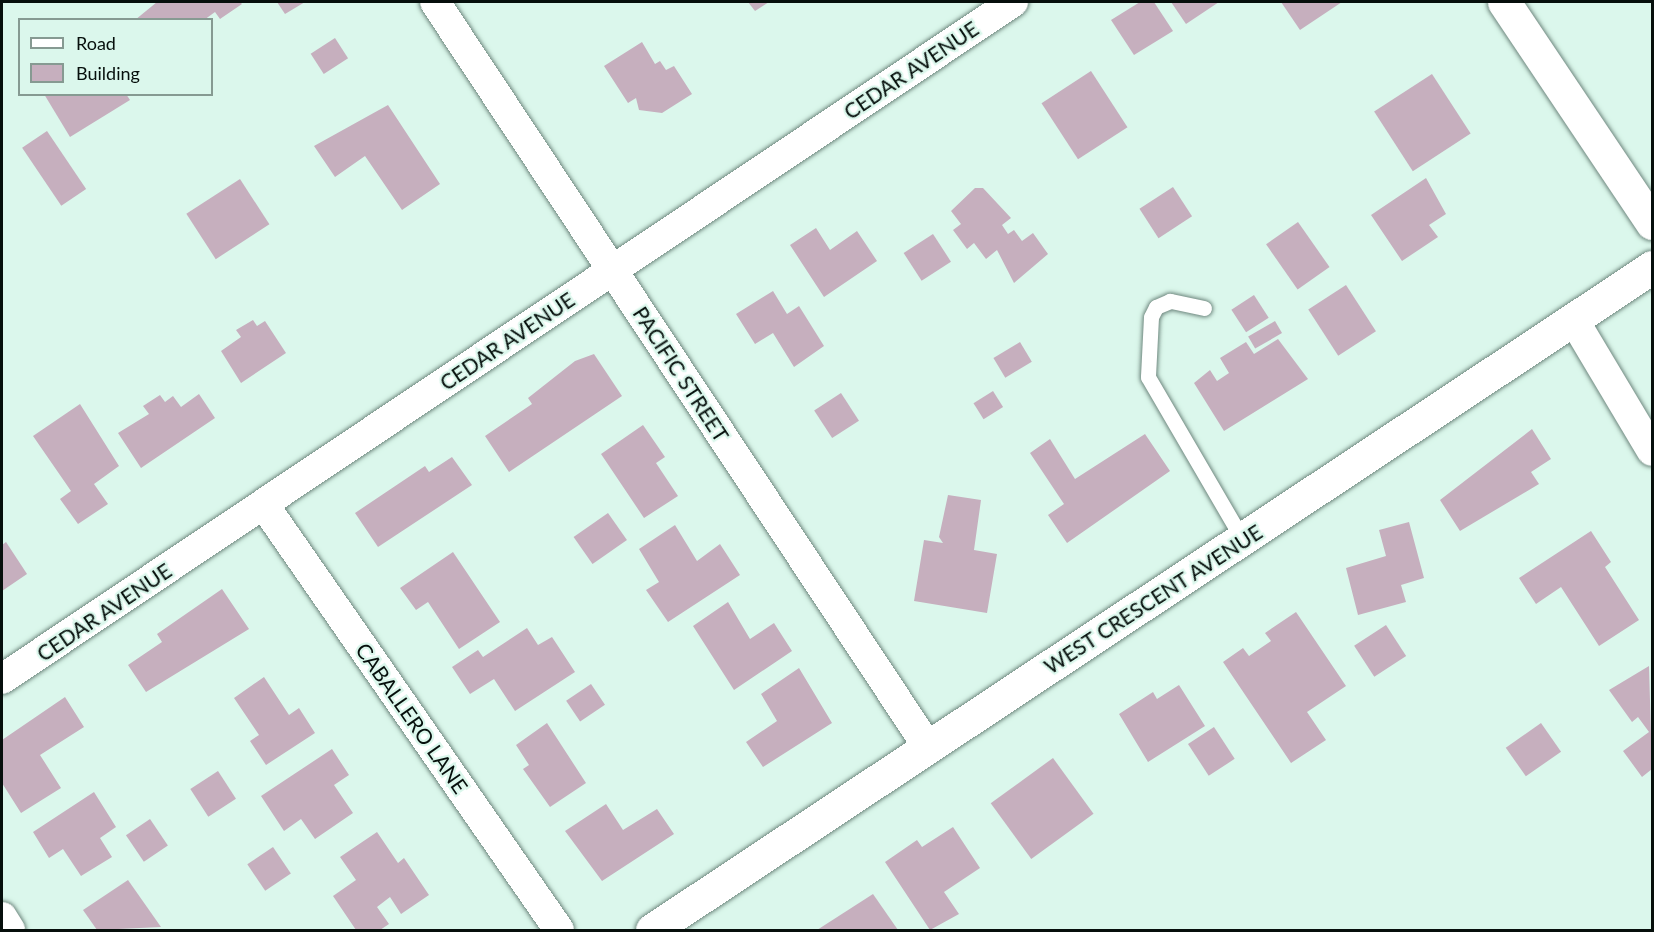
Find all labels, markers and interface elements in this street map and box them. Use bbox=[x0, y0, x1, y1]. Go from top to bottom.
street label: CEDAR AVENUE bbox=[839, 16, 983, 124]
legend bbox=[18, 18, 213, 96]
text: Road bbox=[76, 32, 116, 54]
text: Building bbox=[76, 62, 140, 84]
street label: CEDAR AVENUE bbox=[435, 287, 579, 395]
street label: PACIFIC STREET bbox=[628, 302, 734, 446]
street label: WEST CRESCENT AVENUE bbox=[1038, 519, 1268, 679]
street label: CEDAR AVENUE bbox=[32, 558, 176, 666]
street label: CABALLERO LANE bbox=[351, 638, 473, 798]

